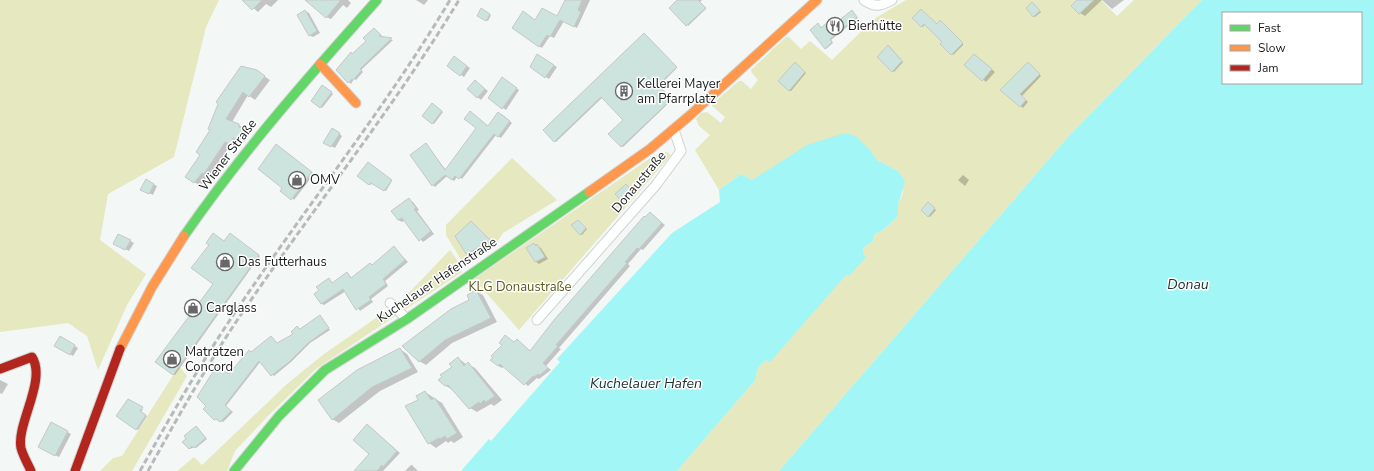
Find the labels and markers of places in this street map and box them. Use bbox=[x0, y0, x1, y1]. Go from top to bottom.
restaurant icon: Bierhütte bbox=[825, 16, 845, 36]
place label: Bierhütte bbox=[848, 17, 902, 35]
place label: Kellerei Mayer am Pfarrplatz bbox=[637, 75, 721, 108]
building icon: Kellerei Mayer am Pfarrplatz bbox=[614, 81, 634, 101]
shop icon: OMV bbox=[287, 170, 307, 190]
place label: OMV bbox=[310, 171, 340, 189]
shop icon: Das Futterhaus bbox=[215, 252, 235, 272]
place label: Das Futterhaus bbox=[238, 253, 327, 271]
shop icon: Carglass bbox=[183, 298, 203, 318]
place label: Carglass bbox=[206, 299, 257, 317]
place label: Matratzen Concord bbox=[185, 343, 244, 376]
shop icon: Matratzen Concord bbox=[162, 349, 182, 369]

